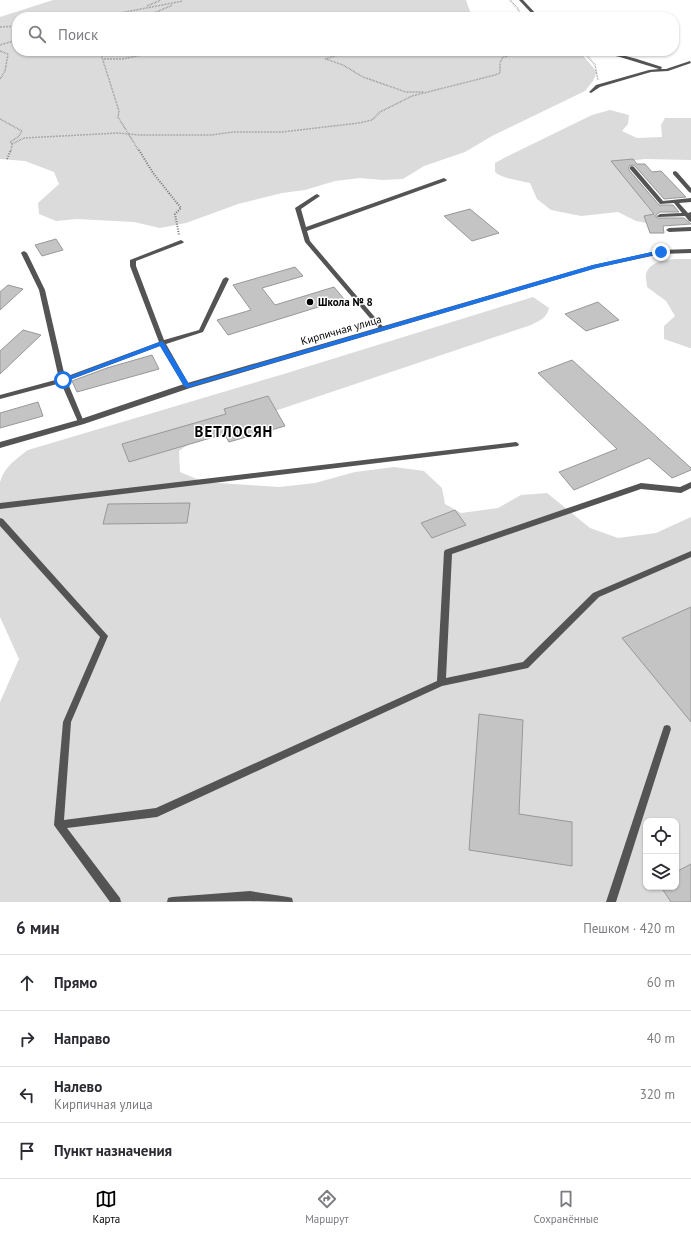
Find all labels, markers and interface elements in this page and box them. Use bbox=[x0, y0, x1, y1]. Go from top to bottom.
search box bbox=[12, 12, 679, 56]
icon: search bbox=[26, 23, 48, 45]
text: Поиск bbox=[58, 25, 98, 44]
route end bbox=[652, 243, 670, 261]
place label: Школа № 8 bbox=[318, 295, 373, 309]
marker: Школа № 8 bbox=[305, 297, 315, 307]
street label: Кирпичная улица bbox=[299, 312, 383, 348]
route start bbox=[54, 371, 72, 389]
district label: ВЕТЛОСЯН bbox=[195, 422, 273, 441]
map controls bbox=[643, 818, 679, 890]
button: locate bbox=[643, 818, 679, 854]
button: layers bbox=[643, 854, 679, 890]
text: 6 мин bbox=[16, 917, 60, 939]
text: Пешком · 420 m bbox=[583, 920, 675, 937]
icon: ahead bbox=[16, 972, 38, 994]
text: Прямо bbox=[54, 973, 97, 992]
text: 60 m bbox=[647, 974, 675, 991]
icon: right bbox=[16, 1028, 38, 1050]
text: Направо bbox=[54, 1029, 110, 1048]
text: 40 m bbox=[647, 1030, 675, 1047]
text: Налево bbox=[54, 1077, 102, 1096]
icon: left bbox=[16, 1084, 38, 1106]
text: 320 m bbox=[640, 1086, 675, 1103]
text: Кирпичная улица bbox=[54, 1096, 153, 1113]
icon: arrive bbox=[16, 1140, 38, 1162]
text: Пункт назначения bbox=[54, 1141, 172, 1160]
tab: Карта bbox=[92, 1188, 120, 1226]
tab: Маршрут bbox=[305, 1188, 349, 1226]
tab: Сохранённые bbox=[534, 1188, 599, 1226]

